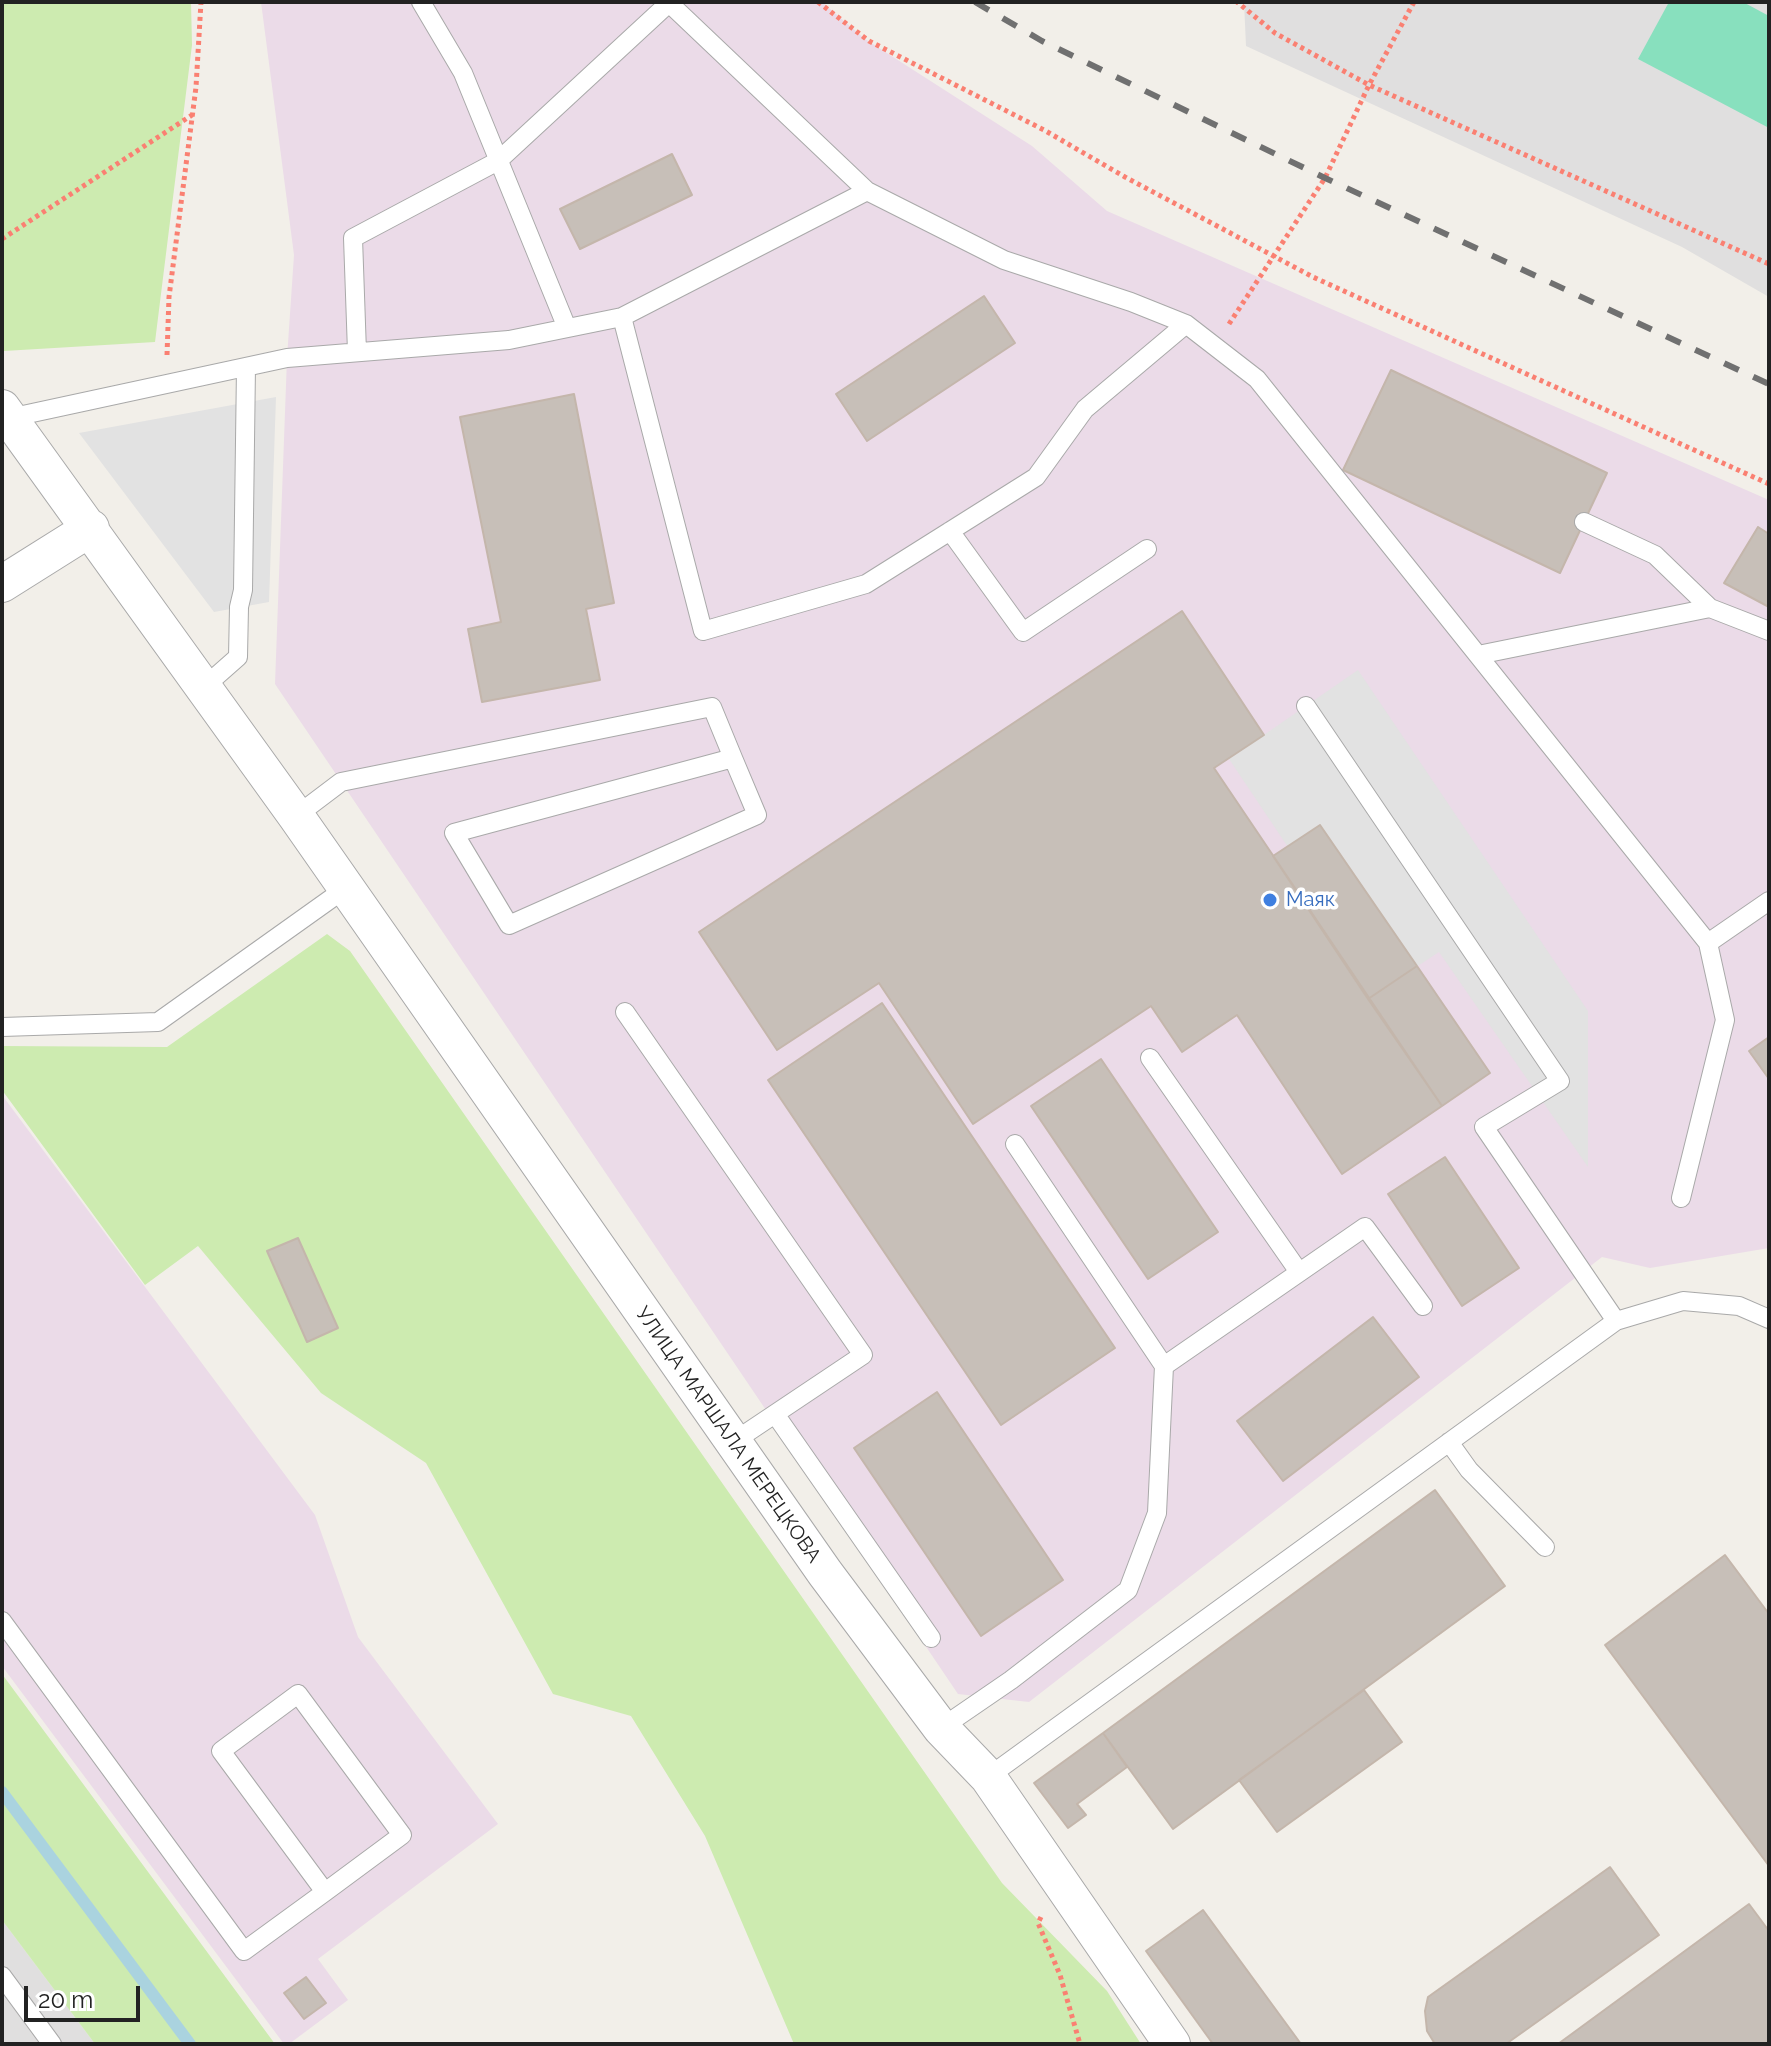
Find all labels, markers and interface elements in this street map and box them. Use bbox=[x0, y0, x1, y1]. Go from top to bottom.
place label: Маяк bbox=[1286, 888, 1335, 912]
marker: Маяк bbox=[1261, 891, 1279, 909]
street label: УЛИЦА МАРШАЛА МЕРЕЦКОВА bbox=[630, 1302, 826, 1568]
scale bar bbox=[28, 1970, 144, 2020]
text: 20 m bbox=[38, 1985, 93, 2014]

